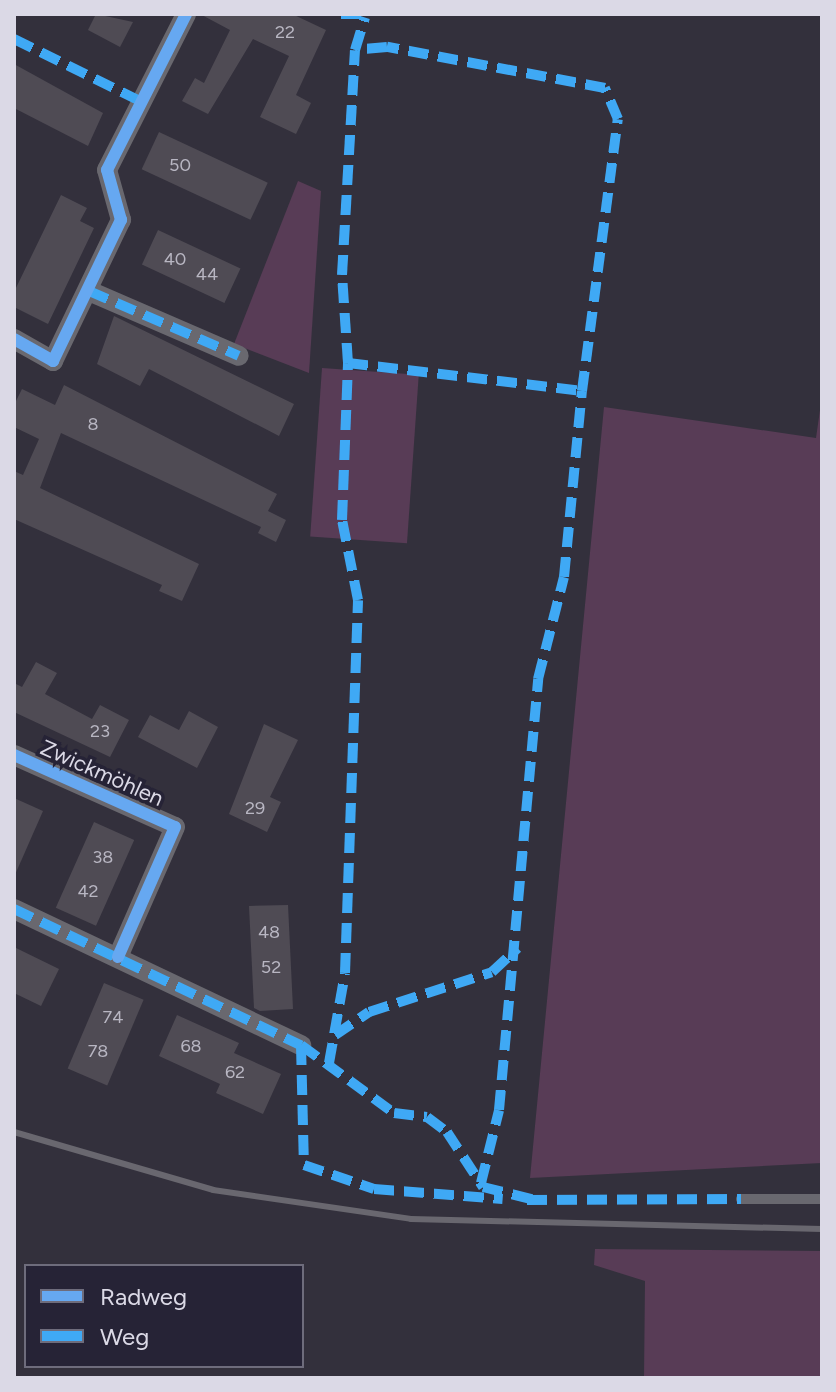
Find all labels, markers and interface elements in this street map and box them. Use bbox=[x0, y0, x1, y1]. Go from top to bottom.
house number: 22 bbox=[275, 21, 295, 43]
house number: 50 bbox=[169, 154, 191, 176]
house number: 40 bbox=[164, 248, 186, 270]
house number: 44 bbox=[196, 263, 218, 285]
house number: 8 bbox=[87, 413, 99, 435]
house number: 23 bbox=[90, 720, 110, 742]
street label: Zwickmöhlen bbox=[36, 734, 168, 812]
house number: 29 bbox=[245, 797, 265, 819]
house number: 38 bbox=[93, 846, 113, 868]
house number: 42 bbox=[77, 880, 99, 902]
house number: 48 bbox=[258, 921, 280, 943]
house number: 52 bbox=[261, 956, 281, 978]
house number: 74 bbox=[103, 1006, 123, 1028]
house number: 68 bbox=[180, 1035, 202, 1057]
house number: 78 bbox=[88, 1040, 108, 1062]
house number: 62 bbox=[225, 1061, 245, 1083]
legend bbox=[24, 1264, 304, 1368]
text: Radweg bbox=[100, 1282, 187, 1311]
text: Weg bbox=[100, 1322, 149, 1351]

